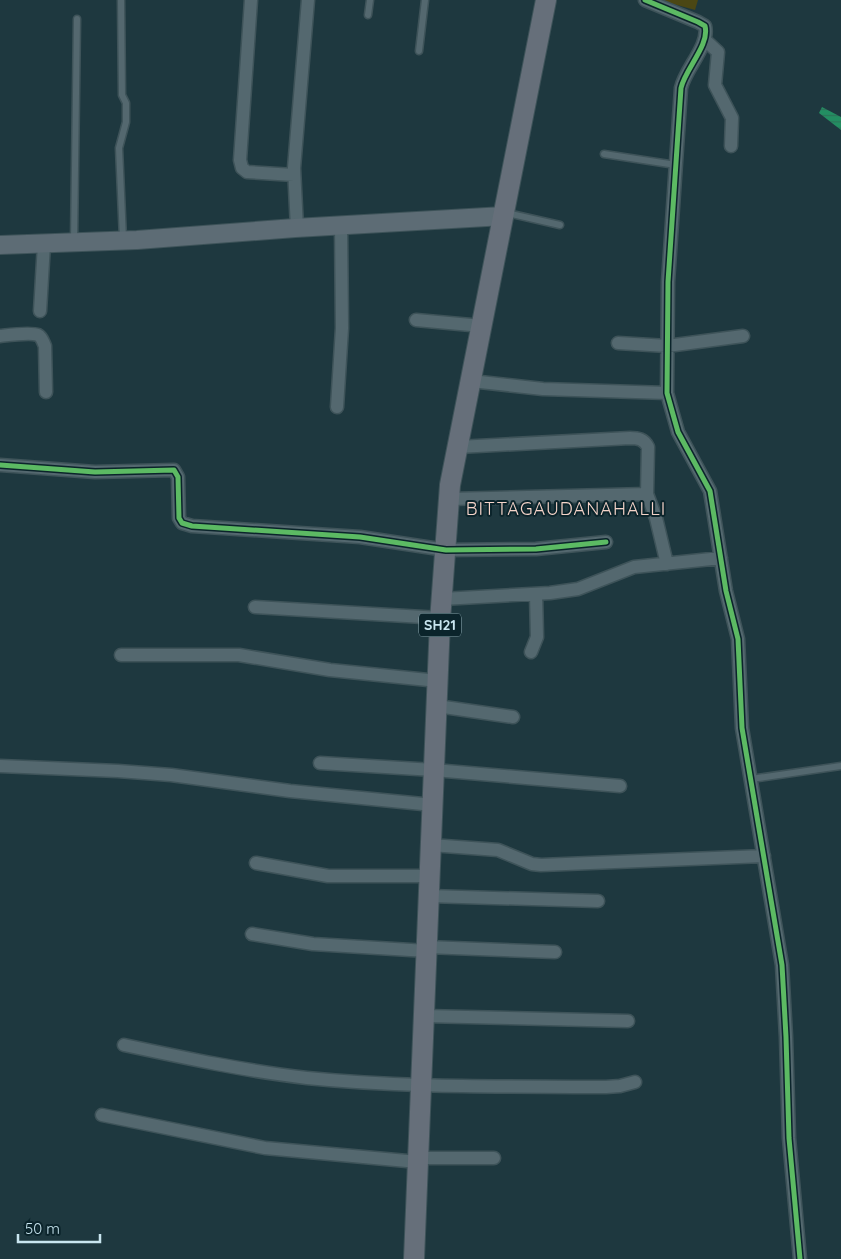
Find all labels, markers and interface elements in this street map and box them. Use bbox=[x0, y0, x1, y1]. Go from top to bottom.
district label: BITTAGAUDANAHALLI bbox=[466, 497, 666, 520]
road number: SH21 bbox=[419, 614, 461, 636]
scale bar bbox=[18, 1212, 100, 1244]
text: 50 m bbox=[25, 1219, 60, 1238]

